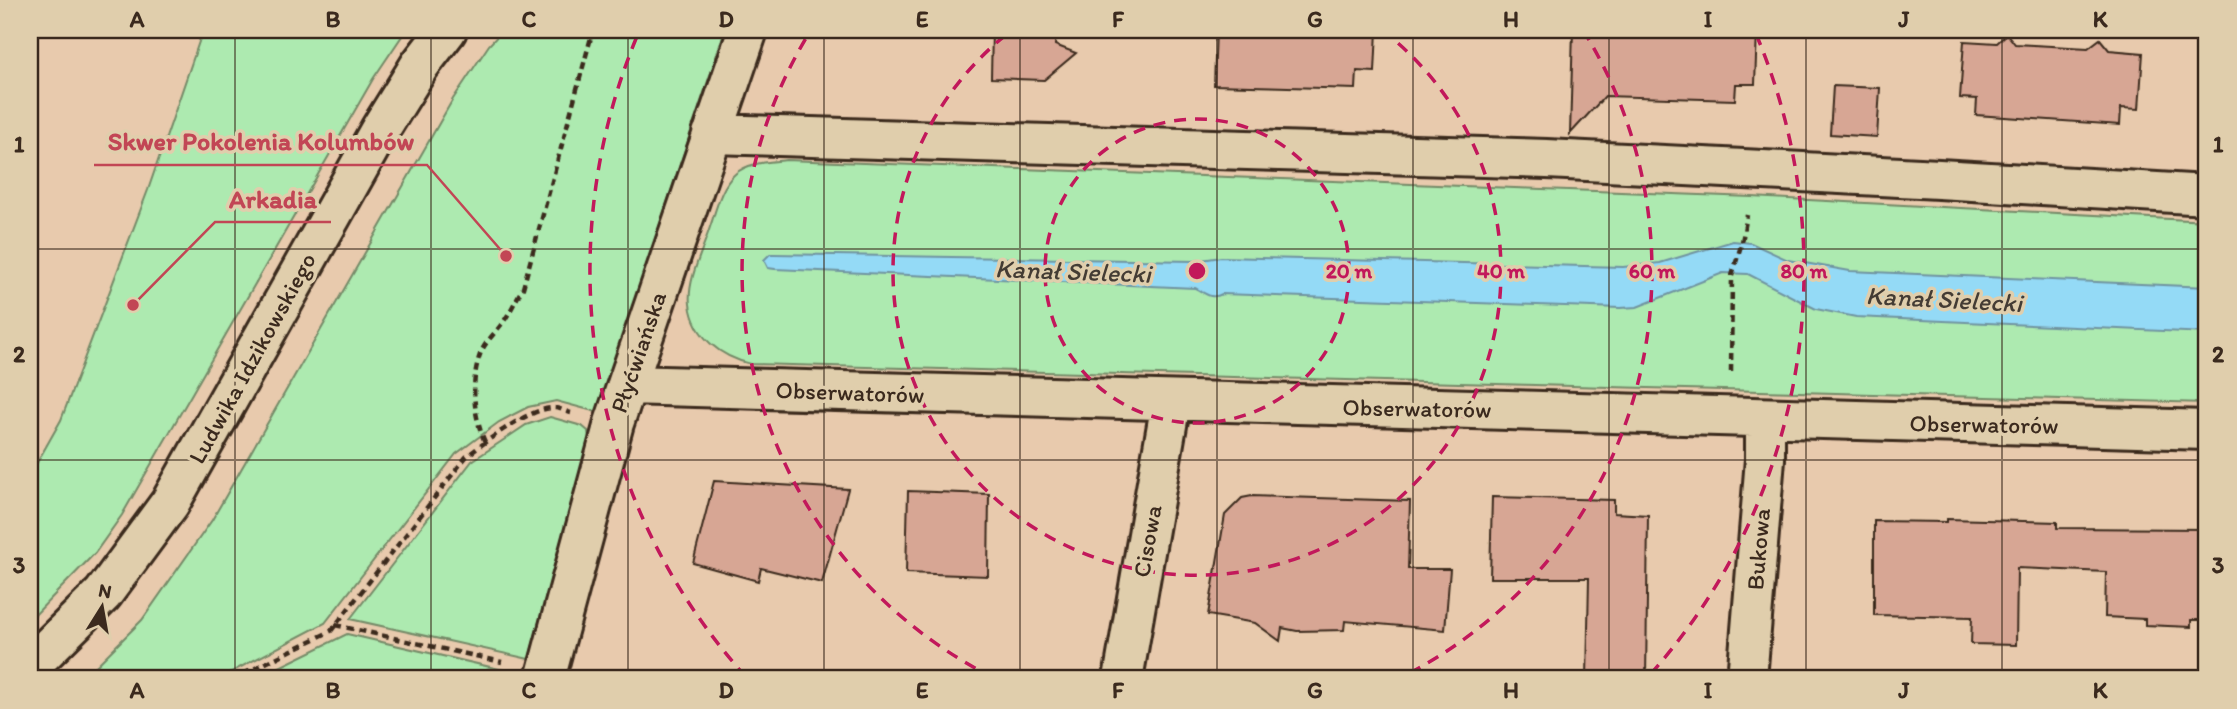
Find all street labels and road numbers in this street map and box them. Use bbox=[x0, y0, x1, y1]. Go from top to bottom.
street label: Ludwika Idzikowskiego bbox=[182, 248, 322, 468]
street label: Płyćwiańska bbox=[604, 287, 672, 417]
street label: Obserwatorów bbox=[775, 375, 925, 409]
street label: Obserwatorów bbox=[1342, 392, 1492, 424]
street label: Obserwatorów bbox=[1909, 408, 2059, 440]
street label: Cisowa bbox=[1126, 502, 1168, 580]
street label: Bukowa bbox=[1740, 506, 1776, 591]

